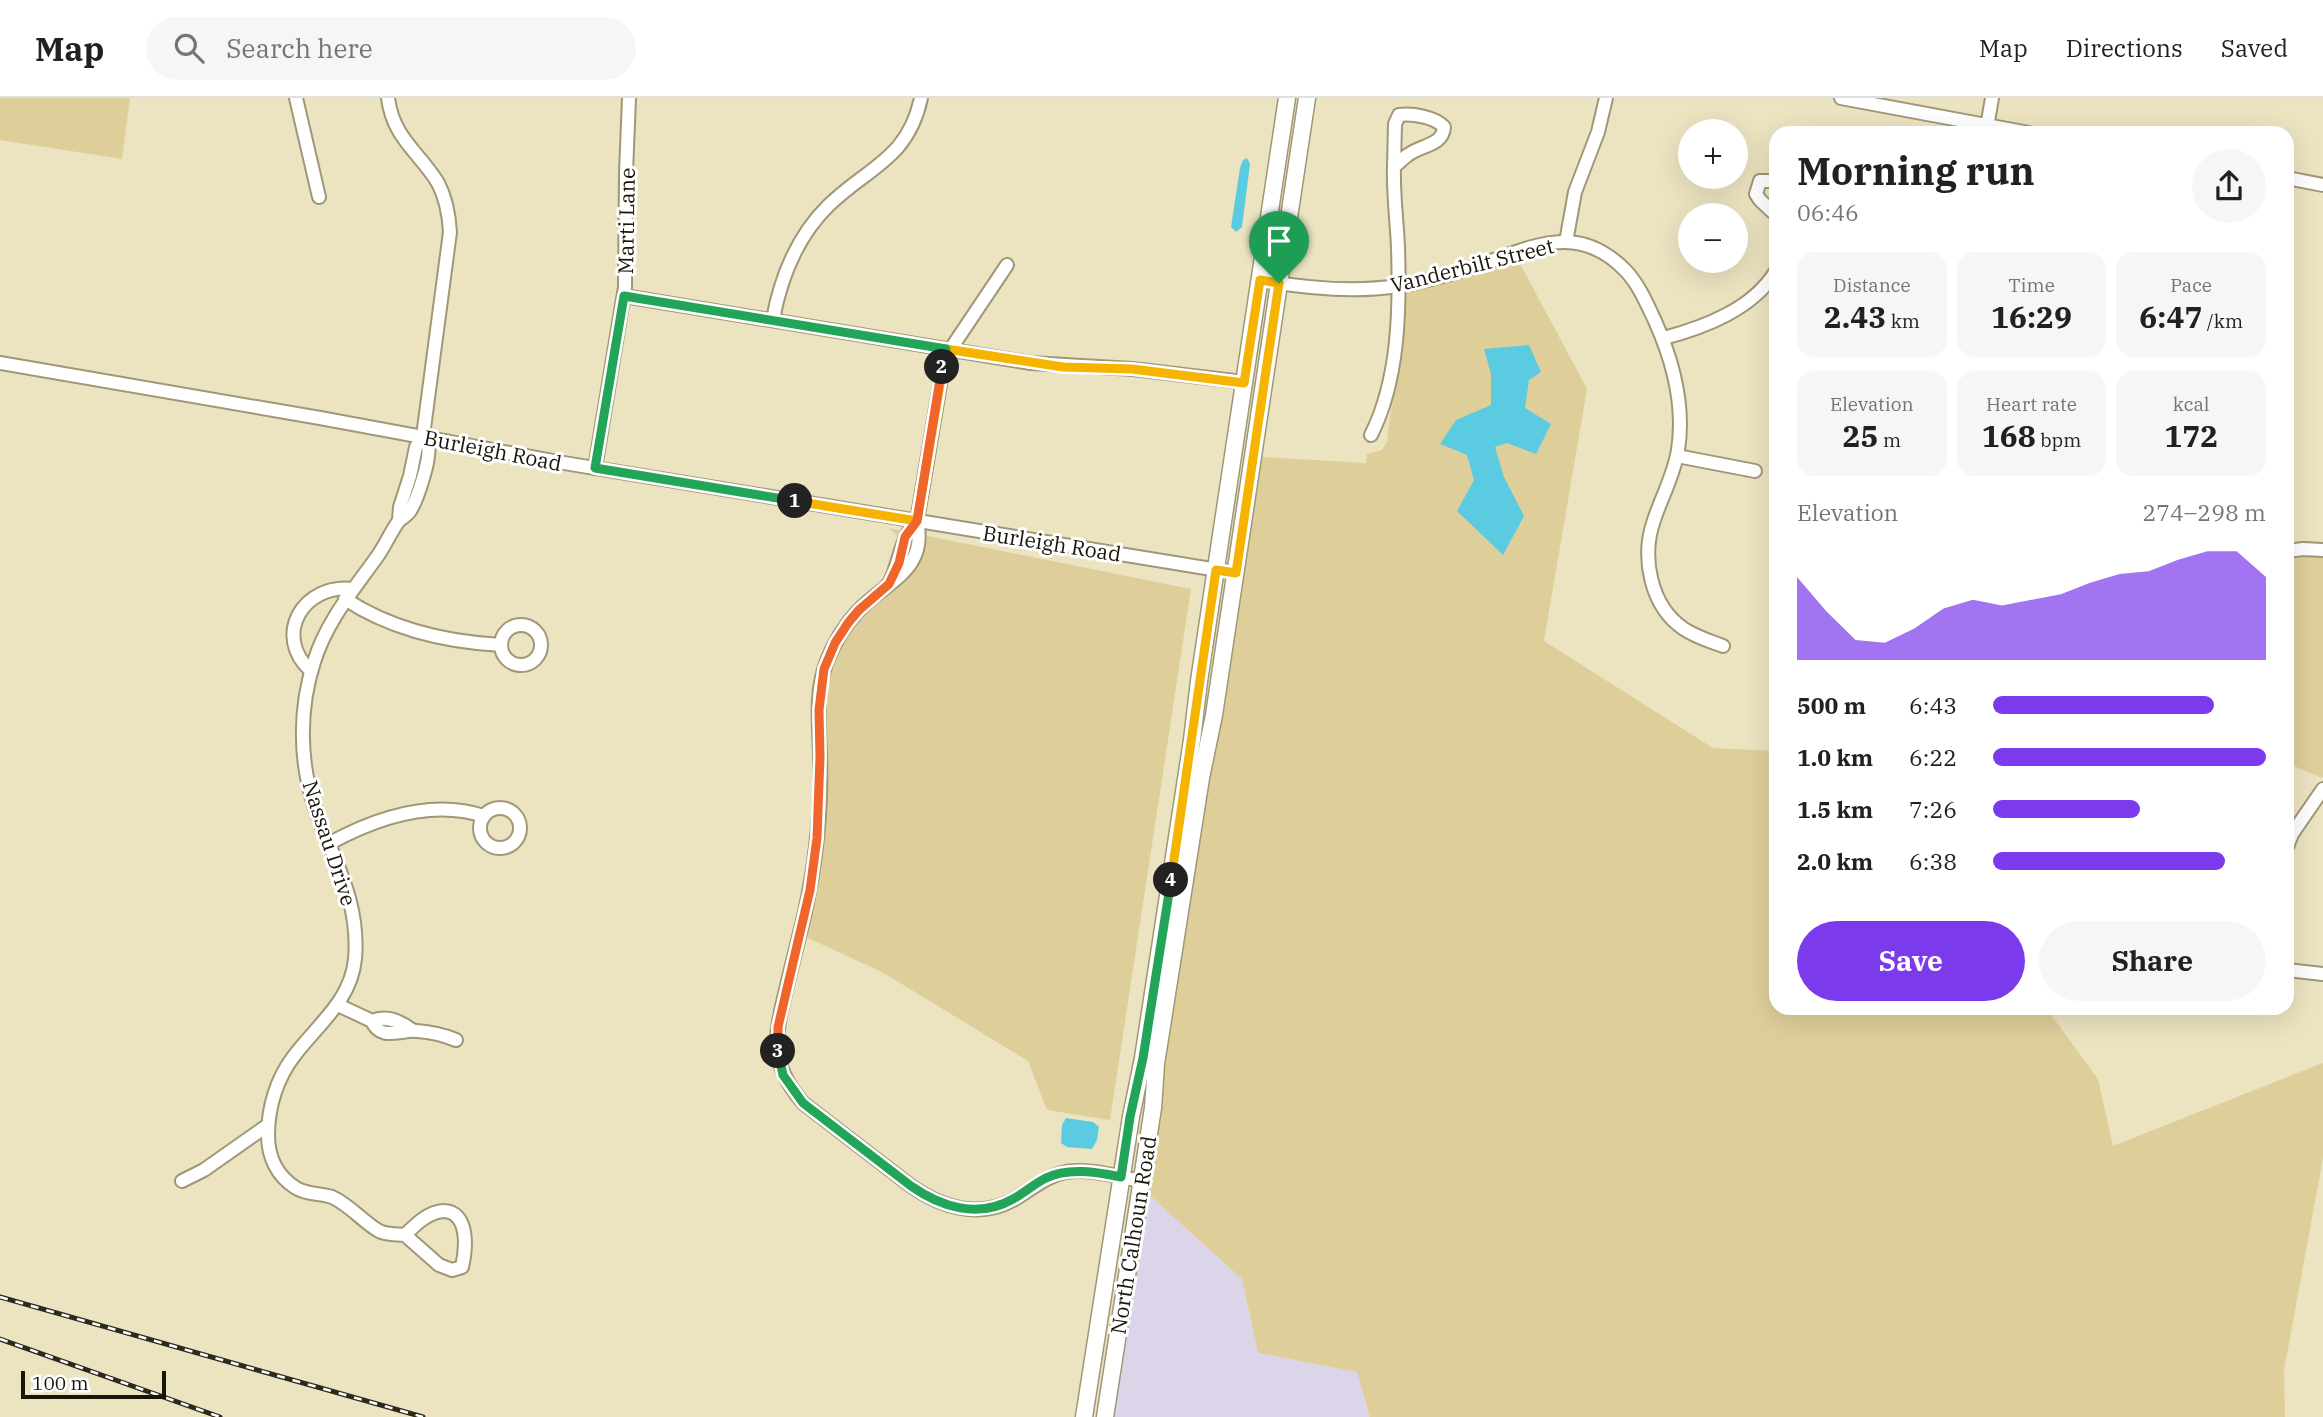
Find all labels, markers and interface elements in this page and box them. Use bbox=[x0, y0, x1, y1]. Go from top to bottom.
search box bbox=[146, 17, 636, 80]
text: Map bbox=[35, 27, 104, 70]
icon: search bbox=[170, 29, 208, 67]
text: Search here bbox=[226, 31, 373, 65]
text: Map bbox=[1979, 32, 2028, 64]
text: Directions bbox=[2066, 32, 2183, 64]
text: Saved bbox=[2221, 32, 2288, 64]
map controls bbox=[1678, 119, 1748, 273]
button: + bbox=[1678, 119, 1748, 189]
text: Morning run bbox=[1797, 146, 2035, 195]
button: share bbox=[2192, 149, 2266, 223]
street label: Marti Lane bbox=[611, 167, 641, 275]
text: 06:46 bbox=[1797, 197, 1859, 227]
button: − bbox=[1678, 203, 1748, 273]
pin bbox=[1249, 211, 1309, 283]
icon: arrive bbox=[1260, 222, 1298, 260]
street label: Vanderbilt Street bbox=[1387, 231, 1557, 299]
text: Distance bbox=[1833, 273, 1911, 297]
text: Time bbox=[2008, 273, 2055, 297]
text: Pace bbox=[2170, 273, 2212, 297]
text: 2.43 bbox=[1824, 297, 1886, 336]
text: 16:29 bbox=[1991, 297, 2072, 336]
text: 6:47 bbox=[2139, 297, 2202, 336]
text: km bbox=[1886, 309, 1920, 333]
text: /km bbox=[2202, 309, 2243, 333]
pin: 2 bbox=[925, 350, 960, 384]
text: 2 bbox=[936, 354, 947, 378]
text: Elevation bbox=[1830, 392, 1914, 416]
text: Heart rate bbox=[1986, 392, 2077, 416]
text: kcal bbox=[2173, 392, 2209, 416]
text: 25 bbox=[1843, 416, 1879, 455]
text: 168 bbox=[1982, 416, 2036, 455]
text: 172 bbox=[2164, 416, 2218, 455]
street label: Burleigh Road bbox=[422, 423, 565, 477]
text: m bbox=[1879, 428, 1901, 452]
text: bpm bbox=[2036, 428, 2081, 452]
pin: 1 bbox=[778, 484, 812, 518]
text: 1 bbox=[789, 488, 800, 512]
text: Elevation bbox=[1797, 497, 1898, 527]
text: 274–298 m bbox=[2142, 497, 2266, 527]
street label: Burleigh Road bbox=[981, 518, 1123, 568]
text: 500 m bbox=[1797, 690, 1866, 720]
text: 6:43 bbox=[1909, 690, 1957, 720]
text: 1.0 km bbox=[1797, 742, 1873, 772]
text: 6:22 bbox=[1909, 742, 1957, 772]
street label: Nassau Drive bbox=[297, 777, 363, 909]
text: 1.5 km bbox=[1797, 794, 1873, 824]
text: 7:26 bbox=[1909, 794, 1957, 824]
text: 2.0 km bbox=[1797, 846, 1873, 876]
text: 6:38 bbox=[1909, 846, 1957, 876]
pin: 4 bbox=[1154, 862, 1188, 898]
text: 4 bbox=[1165, 867, 1176, 891]
button: Save bbox=[1797, 921, 2025, 1001]
button: Share bbox=[2039, 921, 2266, 1001]
pin: 3 bbox=[760, 1034, 796, 1068]
text: 3 bbox=[772, 1038, 783, 1062]
street label: North Calhoun Road bbox=[1103, 1134, 1163, 1336]
scale bar bbox=[21, 1368, 166, 1400]
text: 100 m bbox=[32, 1371, 89, 1395]

